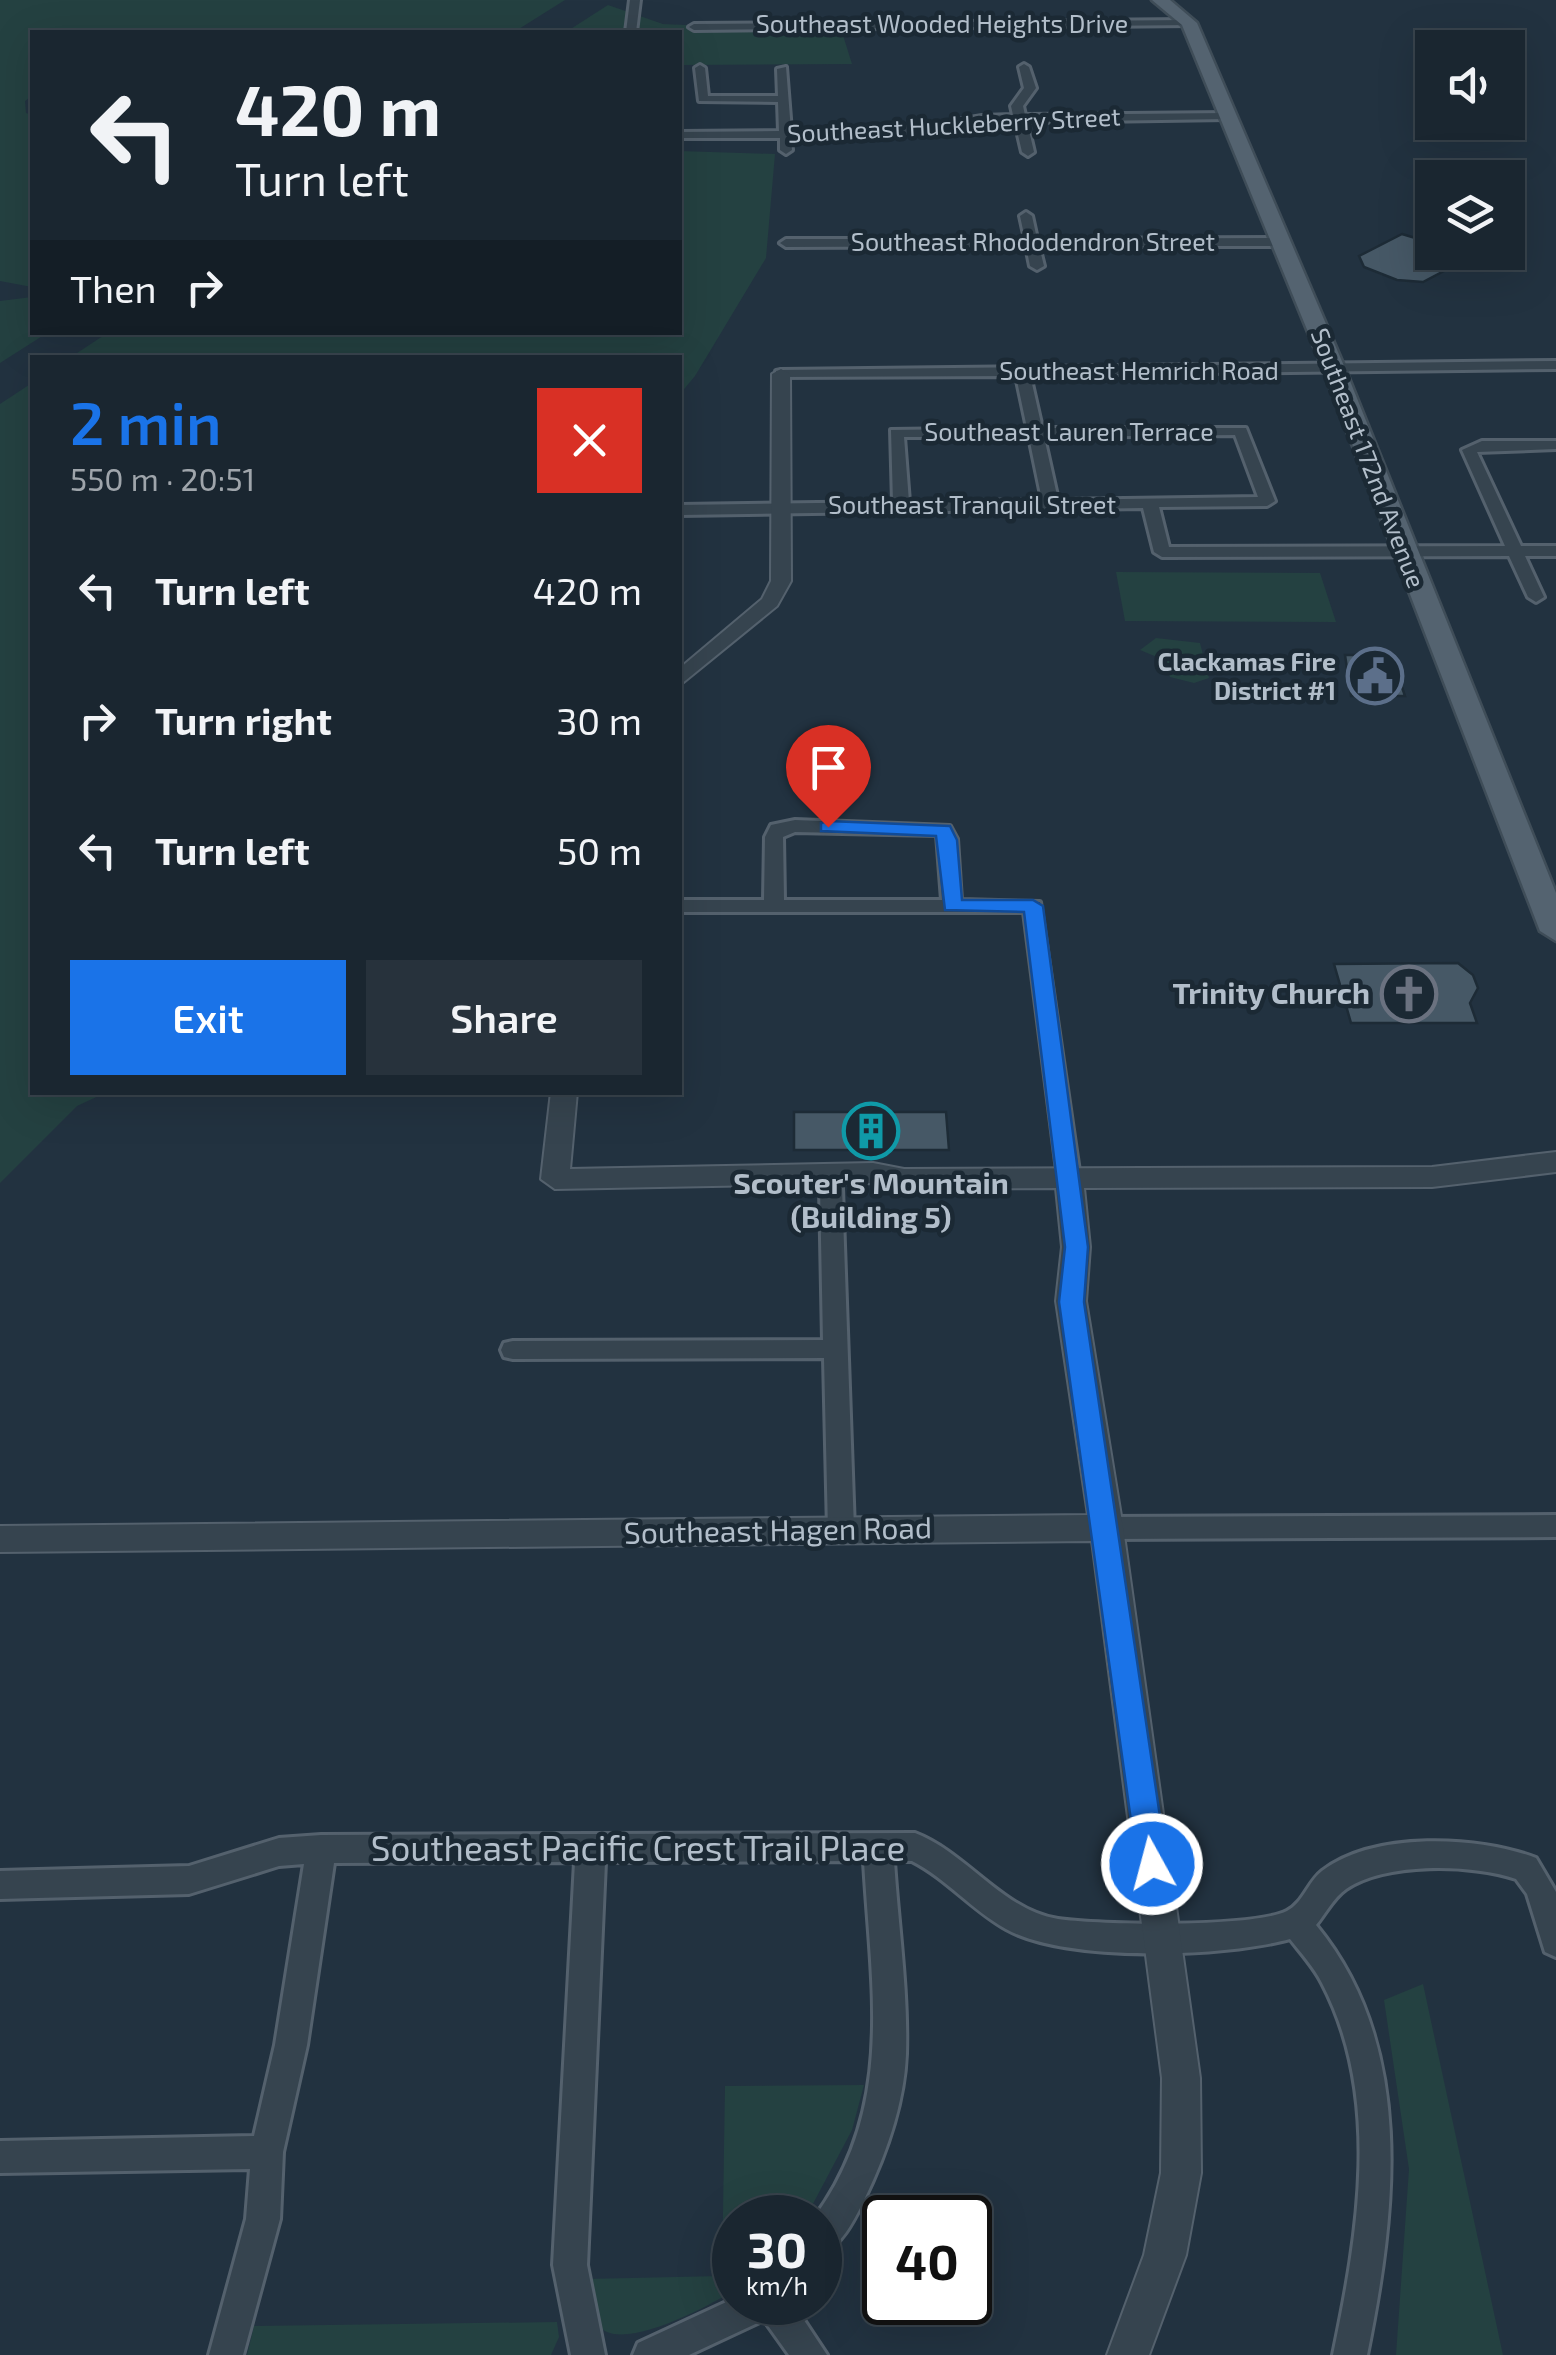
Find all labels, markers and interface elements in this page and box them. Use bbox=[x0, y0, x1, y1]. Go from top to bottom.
street label: Southeast Wooded Heights Drive bbox=[756, 8, 1128, 38]
map controls bbox=[1415, 30, 1525, 270]
button: sound bbox=[1415, 30, 1525, 140]
text: 420 m bbox=[235, 66, 441, 150]
icon: left bbox=[70, 70, 200, 200]
street label: Southeast Huckleberry Street bbox=[787, 100, 1121, 148]
text: Turn left bbox=[235, 151, 409, 205]
button: layers bbox=[1415, 160, 1525, 270]
street label: Southeast Rhododendron Street bbox=[851, 226, 1215, 256]
icon: right bbox=[177, 260, 232, 315]
text: Then bbox=[70, 265, 157, 311]
street label: Southeast 172nd Avenue bbox=[1305, 323, 1432, 592]
street label: Southeast Hemrich Road bbox=[999, 355, 1279, 385]
text: 2 min bbox=[70, 385, 222, 457]
button: close bbox=[537, 388, 642, 493]
street label: Southeast Lauren Terrace bbox=[924, 416, 1214, 446]
text: 550 m · 20:51 bbox=[70, 459, 255, 497]
street label: Southeast Tranquil Street bbox=[828, 489, 1116, 519]
icon: left bbox=[70, 563, 125, 618]
text: Turn left bbox=[155, 567, 310, 613]
text: 420 m bbox=[533, 567, 642, 613]
place label: Clackamas Fire District #1 bbox=[1158, 646, 1336, 705]
public building icon: Clackamas Fire District #1 bbox=[1345, 646, 1405, 706]
icon: right bbox=[70, 693, 125, 748]
text: Turn right bbox=[155, 697, 332, 743]
text: 30 m bbox=[556, 697, 642, 743]
pin bbox=[786, 725, 871, 828]
icon: arrive bbox=[801, 740, 856, 795]
icon: left bbox=[70, 823, 125, 878]
text: Turn left bbox=[155, 827, 310, 873]
text: 50 m bbox=[557, 827, 642, 873]
button: Exit bbox=[70, 960, 346, 1075]
button: Share bbox=[366, 960, 642, 1075]
church icon: Trinity Church bbox=[1379, 964, 1439, 1024]
place label: Trinity Church bbox=[1172, 974, 1370, 1011]
building icon: Scouter's Mountain (Building 5) bbox=[841, 1101, 901, 1161]
place label: Scouter's Mountain (Building 5) bbox=[733, 1164, 1009, 1234]
street label: Southeast Hagen Road bbox=[624, 1508, 932, 1550]
position arrow bbox=[1100, 1812, 1204, 1916]
street label: Southeast Pacific Crest Trail Place bbox=[371, 1826, 905, 1868]
speed limit sign: 40 bbox=[862, 2195, 992, 2325]
text: 30 bbox=[747, 2218, 807, 2278]
text: km/h bbox=[746, 2270, 808, 2300]

